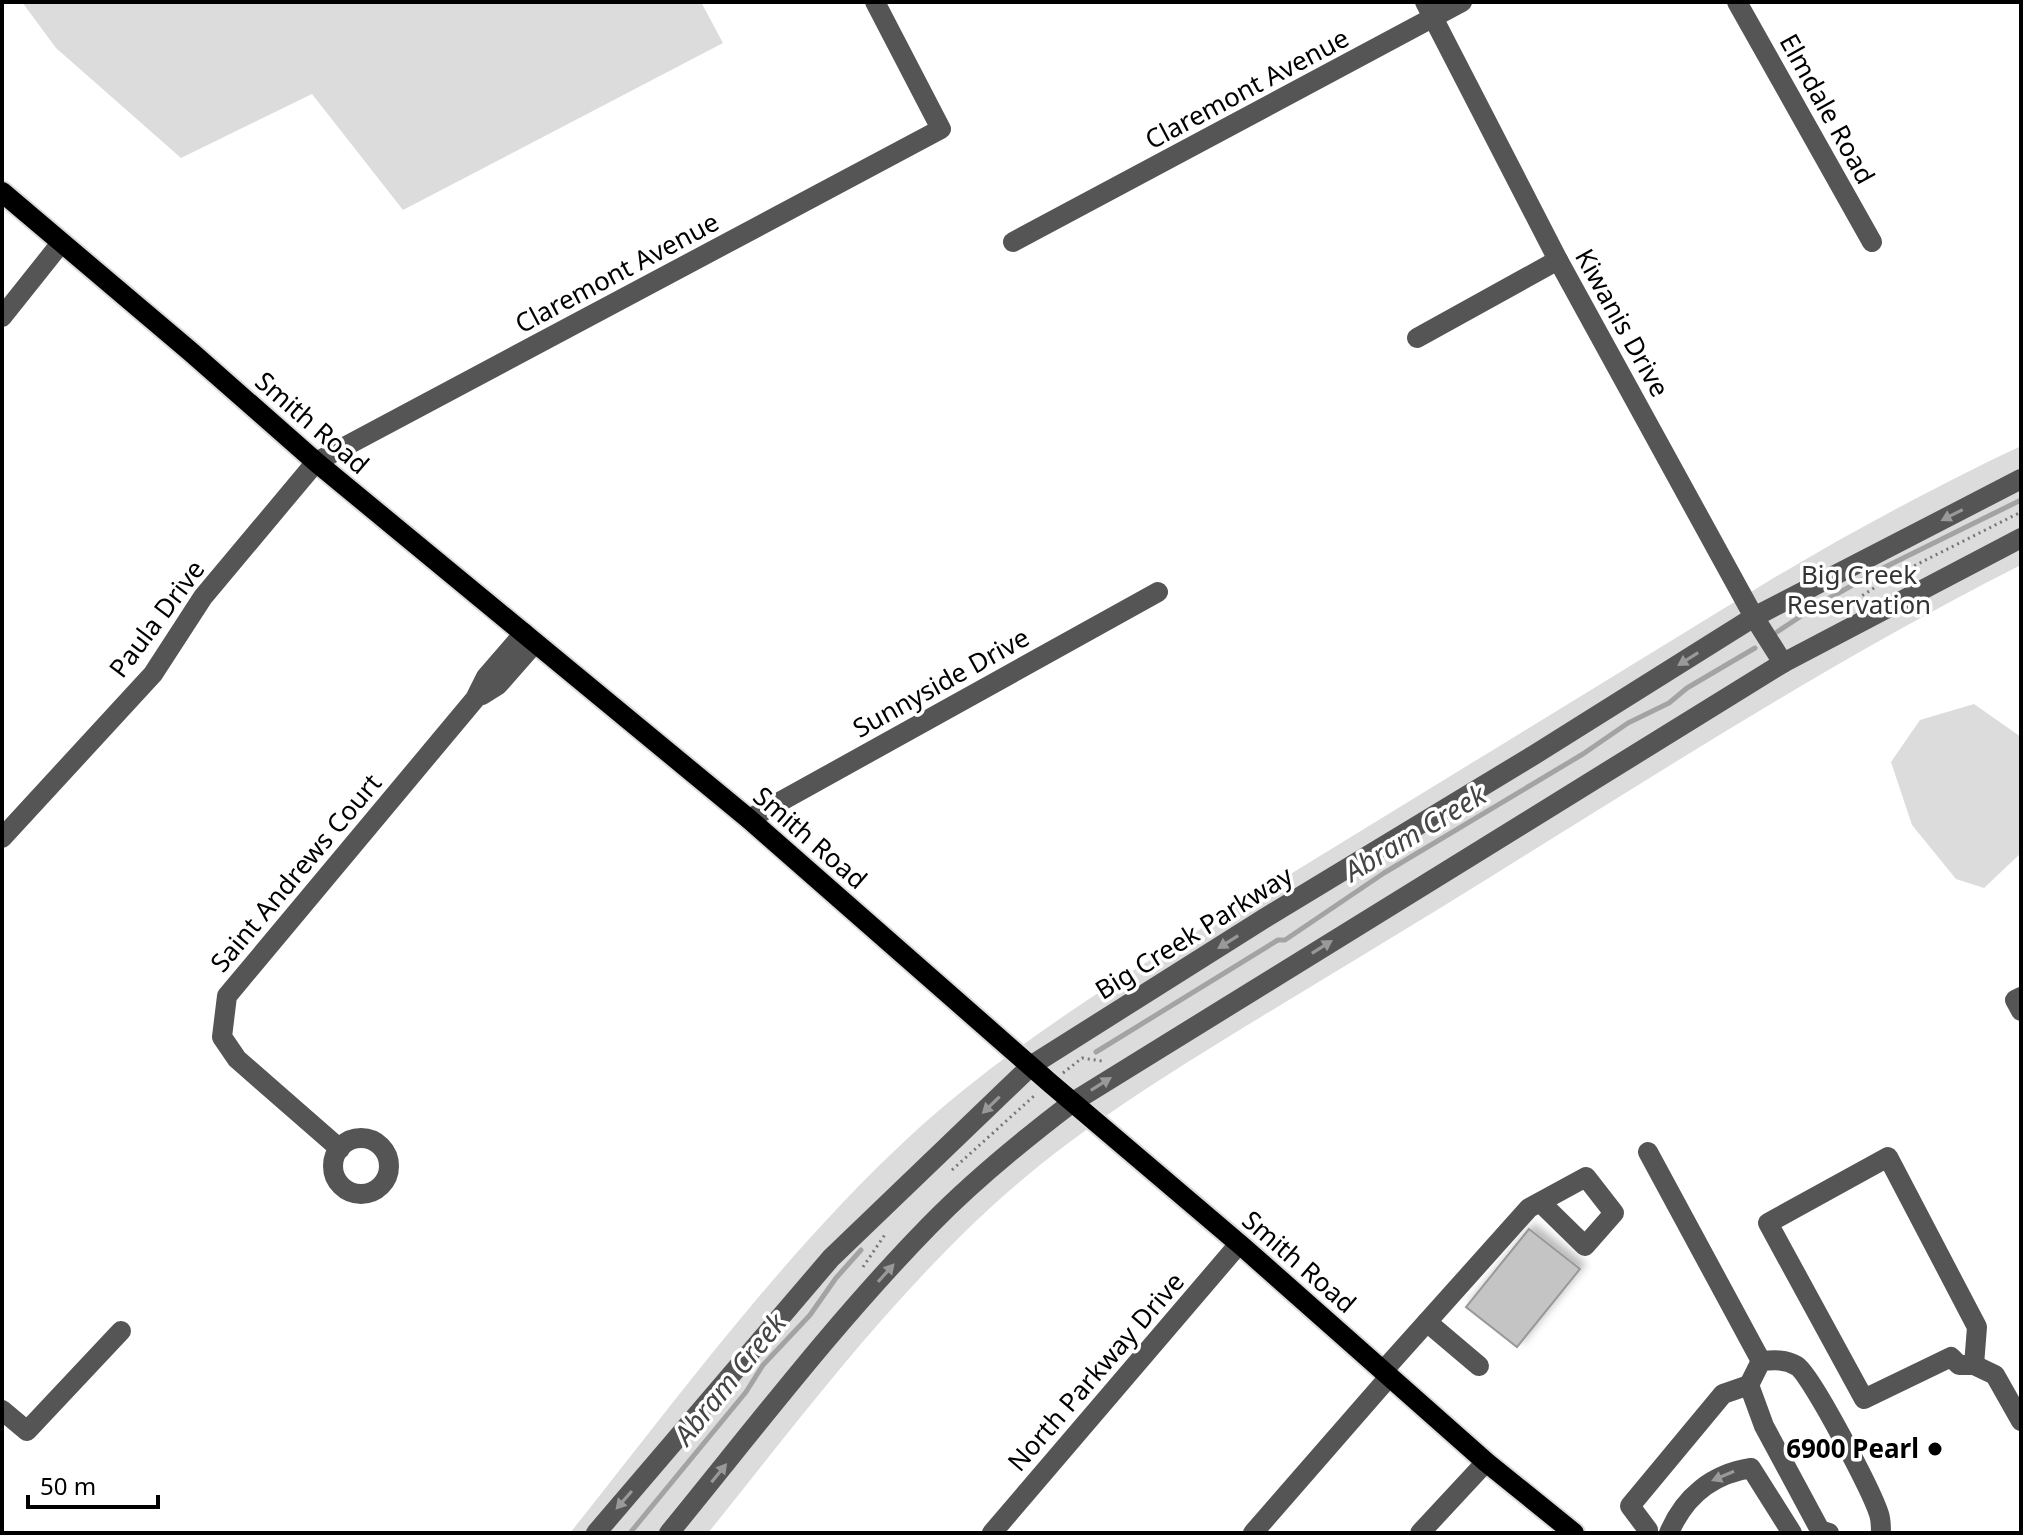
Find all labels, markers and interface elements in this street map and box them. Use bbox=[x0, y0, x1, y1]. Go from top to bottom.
street label: Claremont Avenue bbox=[1138, 19, 1355, 157]
street label: Elmdale Road bbox=[1772, 27, 1884, 190]
street label: Claremont Avenue bbox=[508, 203, 725, 341]
street label: Kiwanis Drive bbox=[1567, 242, 1678, 403]
street label: Smith Road bbox=[248, 363, 377, 482]
one-way arrow bbox=[1940, 508, 1963, 521]
street label: Paula Drive bbox=[100, 552, 212, 685]
park label: Big Creek Reservation bbox=[1787, 556, 1931, 622]
street label: Sunnyside Drive bbox=[846, 619, 1035, 746]
one-way arrow bbox=[1677, 651, 1699, 665]
street label: Saint Andrews Court bbox=[201, 765, 389, 979]
water label: Abram Creek bbox=[1335, 774, 1493, 890]
street label: Smith Road bbox=[746, 778, 875, 897]
street label: Big Creek Parkway bbox=[1088, 857, 1300, 1007]
one-way arrow bbox=[1217, 934, 1239, 948]
one-way arrow bbox=[1311, 940, 1333, 954]
one-way arrow bbox=[1091, 1077, 1112, 1092]
one-way arrow bbox=[982, 1095, 1001, 1113]
street label: Smith Road bbox=[1235, 1202, 1364, 1321]
one-way arrow bbox=[876, 1264, 894, 1283]
street label: North Parkway Drive bbox=[999, 1264, 1192, 1479]
water label: Abram Creek bbox=[663, 1304, 795, 1454]
place label: 6900 Pearl bbox=[1786, 1430, 1919, 1466]
marker: 6900 Pearl bbox=[1926, 1440, 1944, 1458]
scale bar bbox=[28, 1459, 158, 1509]
one-way arrow bbox=[710, 1463, 727, 1483]
text: 50 m bbox=[40, 1469, 96, 1502]
one-way arrow bbox=[1711, 1469, 1735, 1482]
one-way arrow bbox=[616, 1490, 634, 1509]

